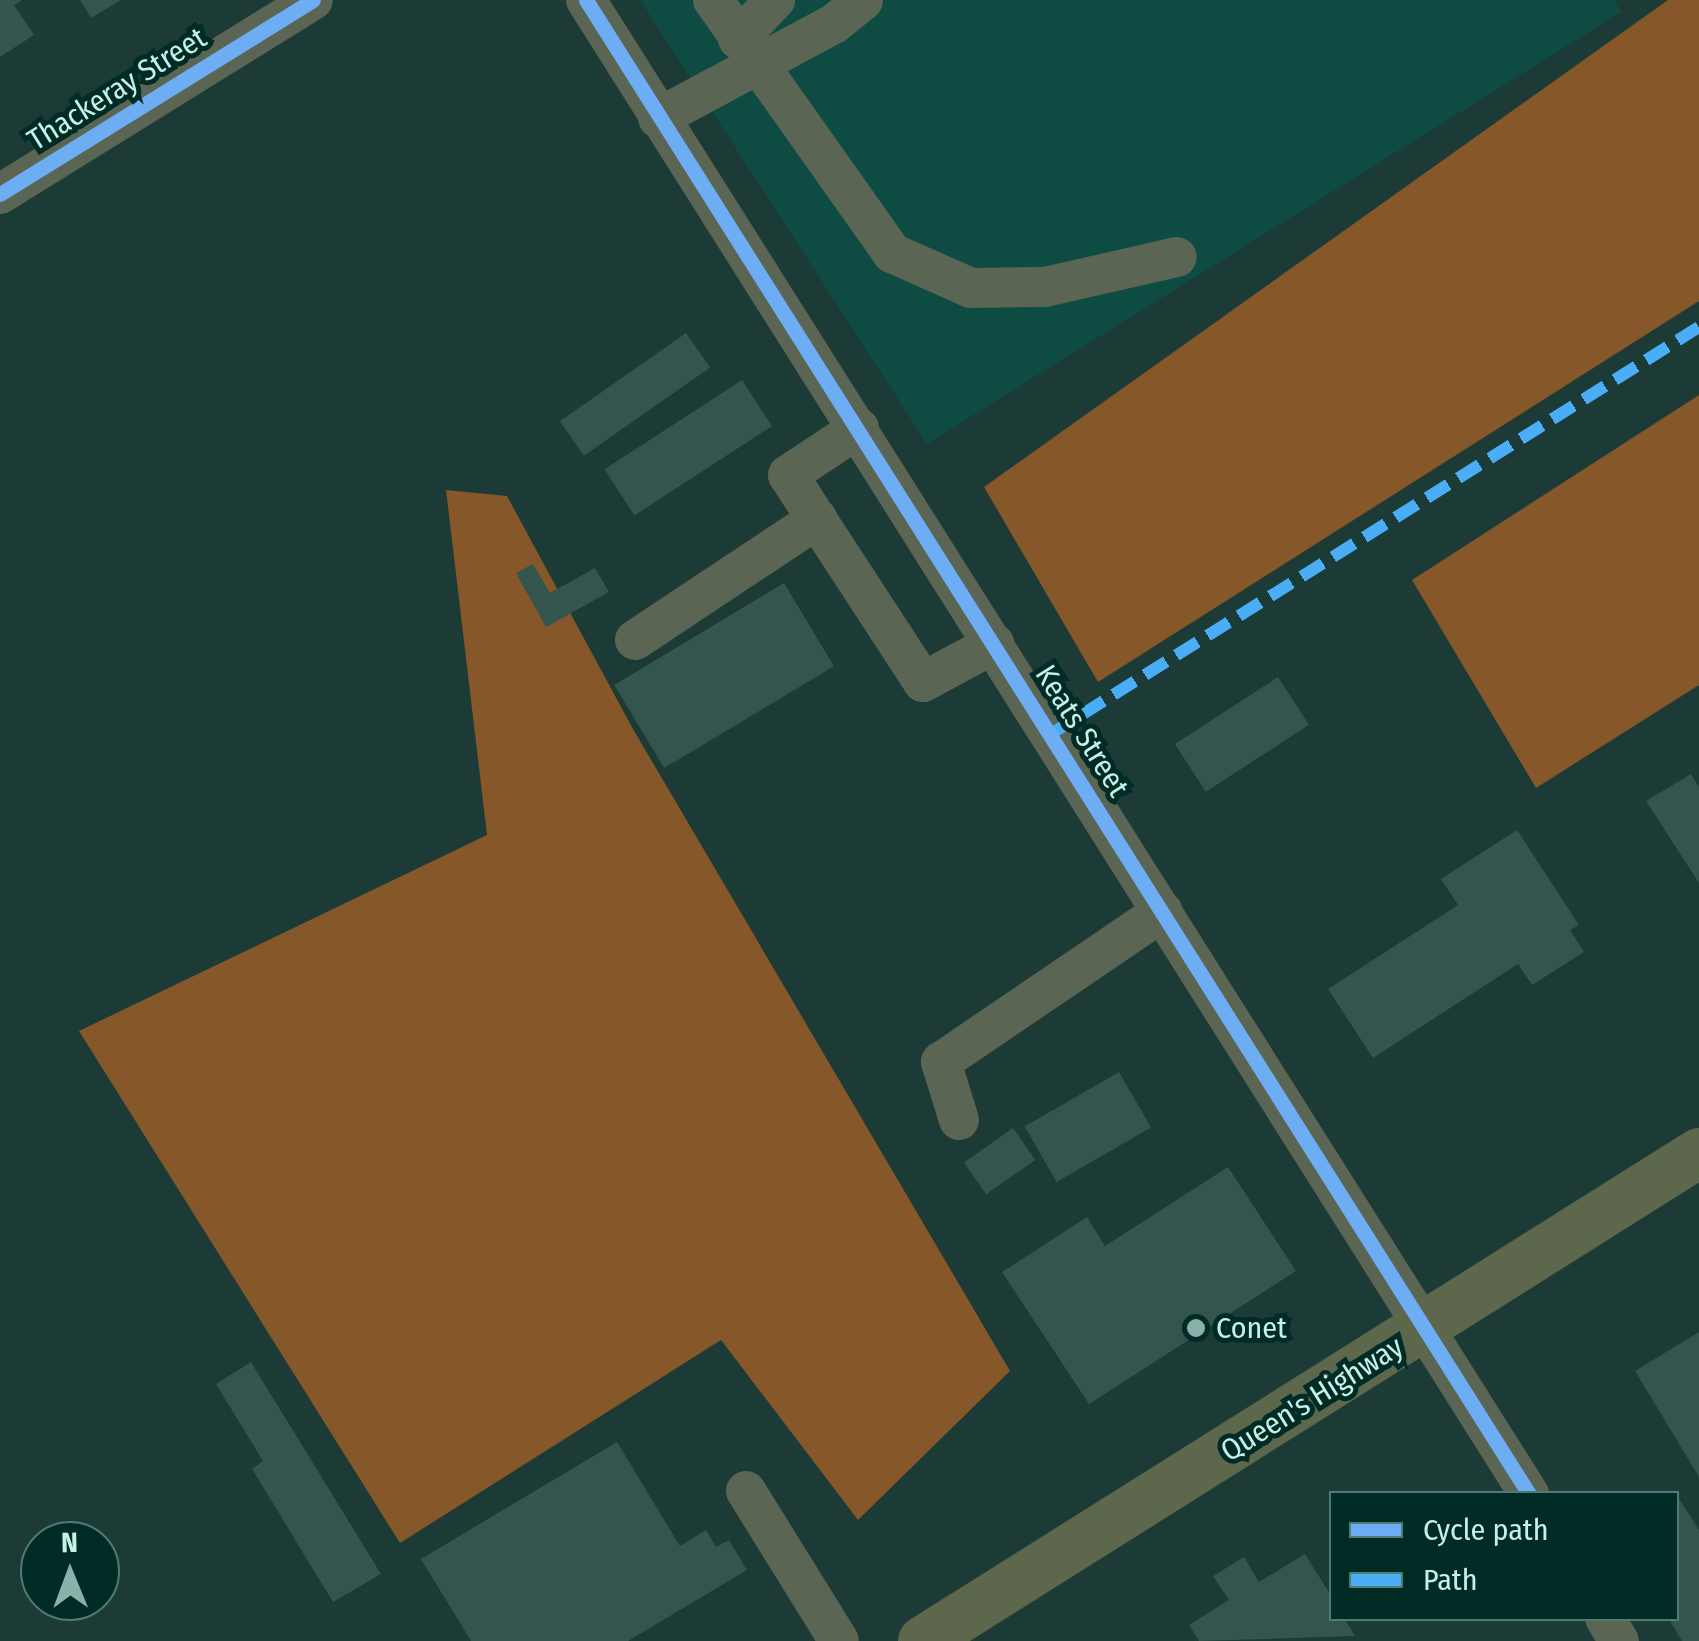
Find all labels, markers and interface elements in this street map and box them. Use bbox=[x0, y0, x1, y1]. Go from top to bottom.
street label: Thackeray Street bbox=[21, 20, 213, 158]
street label: Keats Street bbox=[1027, 659, 1137, 803]
place label: Conet bbox=[1216, 1310, 1287, 1346]
marker: Conet bbox=[1185, 1317, 1207, 1339]
street label: Queen's Highway bbox=[1214, 1329, 1410, 1469]
legend bbox=[1329, 1491, 1679, 1621]
text: Cycle path bbox=[1423, 1512, 1549, 1548]
north arrow bbox=[20, 1521, 120, 1621]
text: N bbox=[61, 1526, 78, 1559]
text: Path bbox=[1423, 1562, 1477, 1598]

